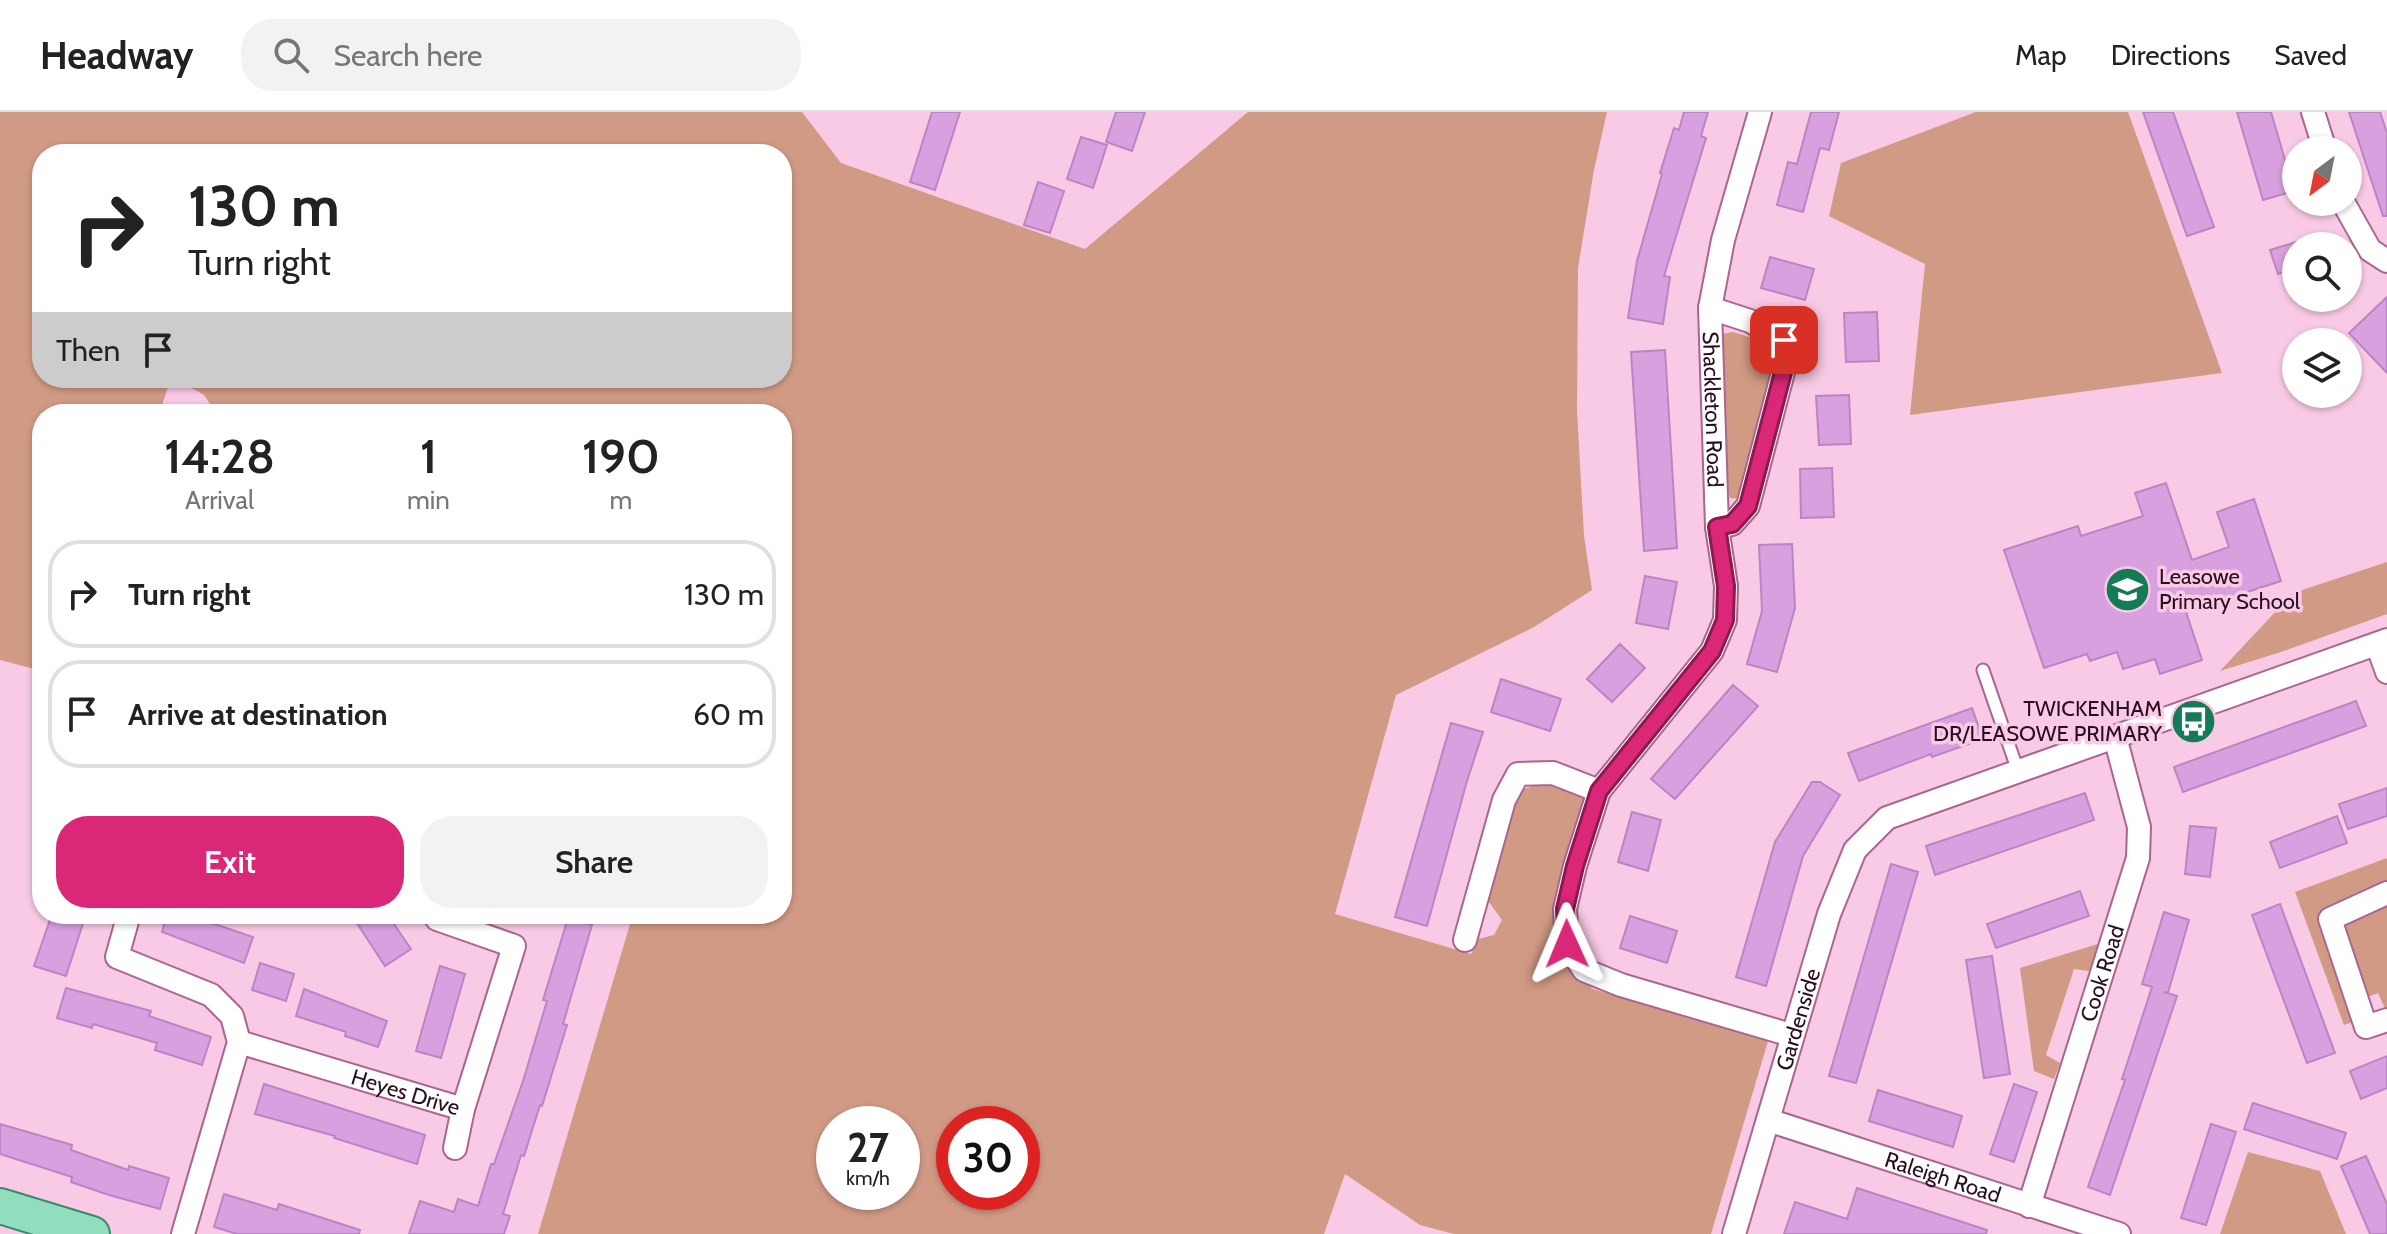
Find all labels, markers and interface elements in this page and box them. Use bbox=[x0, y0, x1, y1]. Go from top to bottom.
search box bbox=[241, 19, 801, 91]
text: Headway bbox=[40, 32, 193, 79]
icon: search bbox=[269, 33, 313, 77]
text: Search here bbox=[333, 37, 482, 74]
text: Map bbox=[2015, 38, 2067, 72]
text: Directions bbox=[2111, 38, 2230, 72]
text: Saved bbox=[2274, 38, 2347, 72]
north arrow bbox=[2282, 136, 2362, 216]
map controls bbox=[2282, 136, 2362, 408]
text: 130 m bbox=[188, 172, 340, 240]
icon: right bbox=[56, 176, 160, 280]
button: search bbox=[2282, 232, 2362, 312]
text: Turn right bbox=[188, 240, 331, 284]
pin bbox=[1750, 306, 1818, 374]
icon: arrive bbox=[1762, 318, 1806, 362]
icon: arrive bbox=[136, 328, 180, 372]
button: layers bbox=[2282, 328, 2362, 408]
street label: Shackleton Road bbox=[1697, 331, 1729, 488]
text: Then bbox=[56, 332, 120, 369]
text: 14:28 bbox=[164, 427, 275, 485]
text: 1 bbox=[420, 427, 437, 485]
text: 190 bbox=[582, 427, 660, 485]
text: Arrival bbox=[185, 484, 254, 516]
text: min bbox=[407, 484, 450, 516]
text: m bbox=[610, 484, 632, 516]
place label: Leasowe Primary School bbox=[2159, 563, 2301, 615]
school or university icon: Leasowe Primary School bbox=[2104, 565, 2152, 613]
icon: right bbox=[60, 572, 104, 616]
text: Turn right bbox=[128, 576, 251, 613]
text: 130 m bbox=[684, 576, 764, 613]
icon: arrive bbox=[60, 692, 104, 736]
place label: TWICKENHAM DR/LEASOWE PRIMARY bbox=[1933, 695, 2163, 747]
text: Arrive at destination bbox=[128, 696, 388, 733]
text: 60 m bbox=[693, 696, 764, 733]
bus stop icon: TWICKENHAM DR/LEASOWE PRIMARY bbox=[2169, 697, 2217, 745]
button: Exit bbox=[56, 816, 404, 908]
button: Share bbox=[420, 816, 768, 908]
position arrow bbox=[1525, 902, 1609, 986]
street label: Cook Road bbox=[2074, 921, 2130, 1025]
street label: Gardenside bbox=[1770, 965, 1826, 1073]
street label: Heyes Drive bbox=[348, 1063, 463, 1121]
speed limit sign: 30 bbox=[936, 1106, 1040, 1210]
text: 27 bbox=[847, 1123, 889, 1172]
street label: Raleigh Road bbox=[1882, 1145, 2004, 1208]
text: km/h bbox=[846, 1166, 890, 1190]

